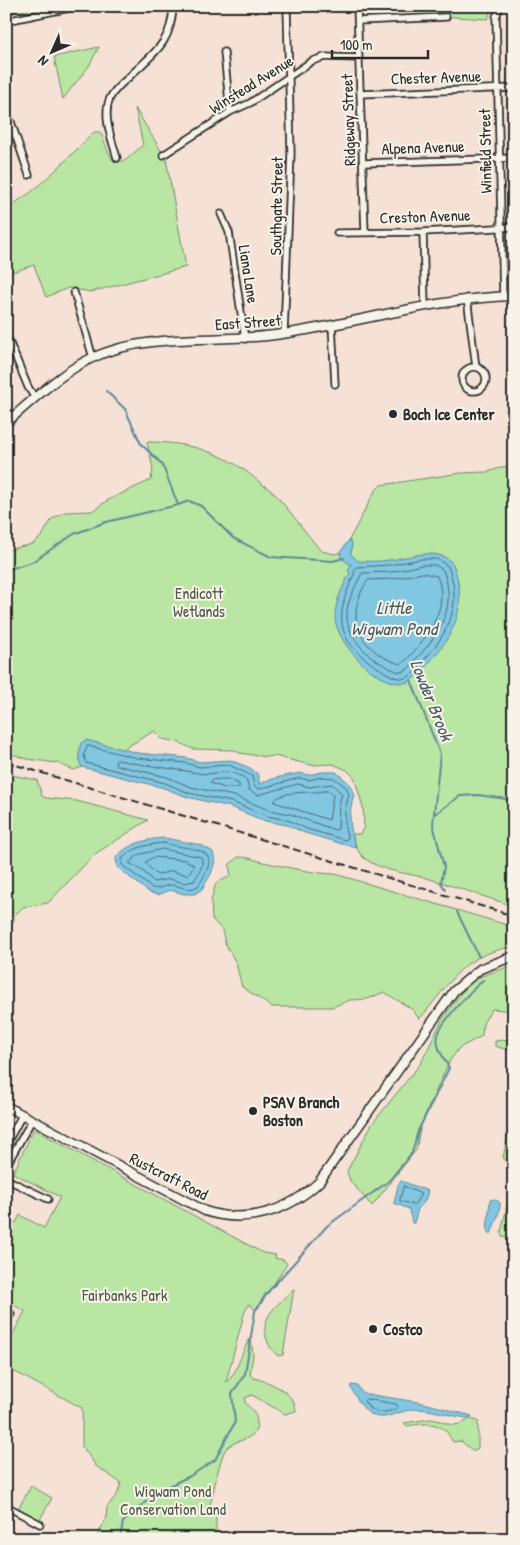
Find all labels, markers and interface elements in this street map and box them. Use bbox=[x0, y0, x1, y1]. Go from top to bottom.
north arrow bbox=[28, 28, 78, 78]
scale bar bbox=[332, 28, 429, 60]
text: 100 m bbox=[340, 34, 373, 55]
street label: Winstead Avenue bbox=[205, 49, 298, 119]
text: N bbox=[33, 52, 52, 71]
street label: Chester Avenue bbox=[390, 64, 482, 90]
street label: Ridgeway Street bbox=[335, 73, 361, 166]
street label: Winfield Street bbox=[473, 108, 497, 194]
street label: Alpena Avenue bbox=[381, 135, 466, 159]
street label: Southgate Street bbox=[264, 156, 288, 255]
street label: Creston Avenue bbox=[379, 203, 471, 229]
street label: Liana Lane bbox=[234, 243, 265, 305]
street label: East Street bbox=[214, 309, 282, 335]
place label: Boch Ice Center bbox=[403, 403, 495, 425]
marker: Boch Ice Center bbox=[387, 408, 399, 420]
park label: Endicott Wetlands bbox=[173, 582, 225, 622]
water label: Little Wigwam Pond bbox=[351, 595, 440, 641]
water label: Lowder Brook bbox=[404, 656, 460, 746]
place label: PSAV Branch Boston bbox=[263, 1091, 340, 1131]
marker: PSAV Branch Boston bbox=[247, 1105, 259, 1117]
street label: Rustcraft Road bbox=[126, 1147, 212, 1205]
park label: Fairbanks Park bbox=[81, 1284, 168, 1306]
place label: Costco bbox=[383, 1318, 423, 1340]
marker: Costco bbox=[367, 1323, 379, 1335]
park label: Wigwam Pond Conservation Land bbox=[120, 1480, 226, 1520]

